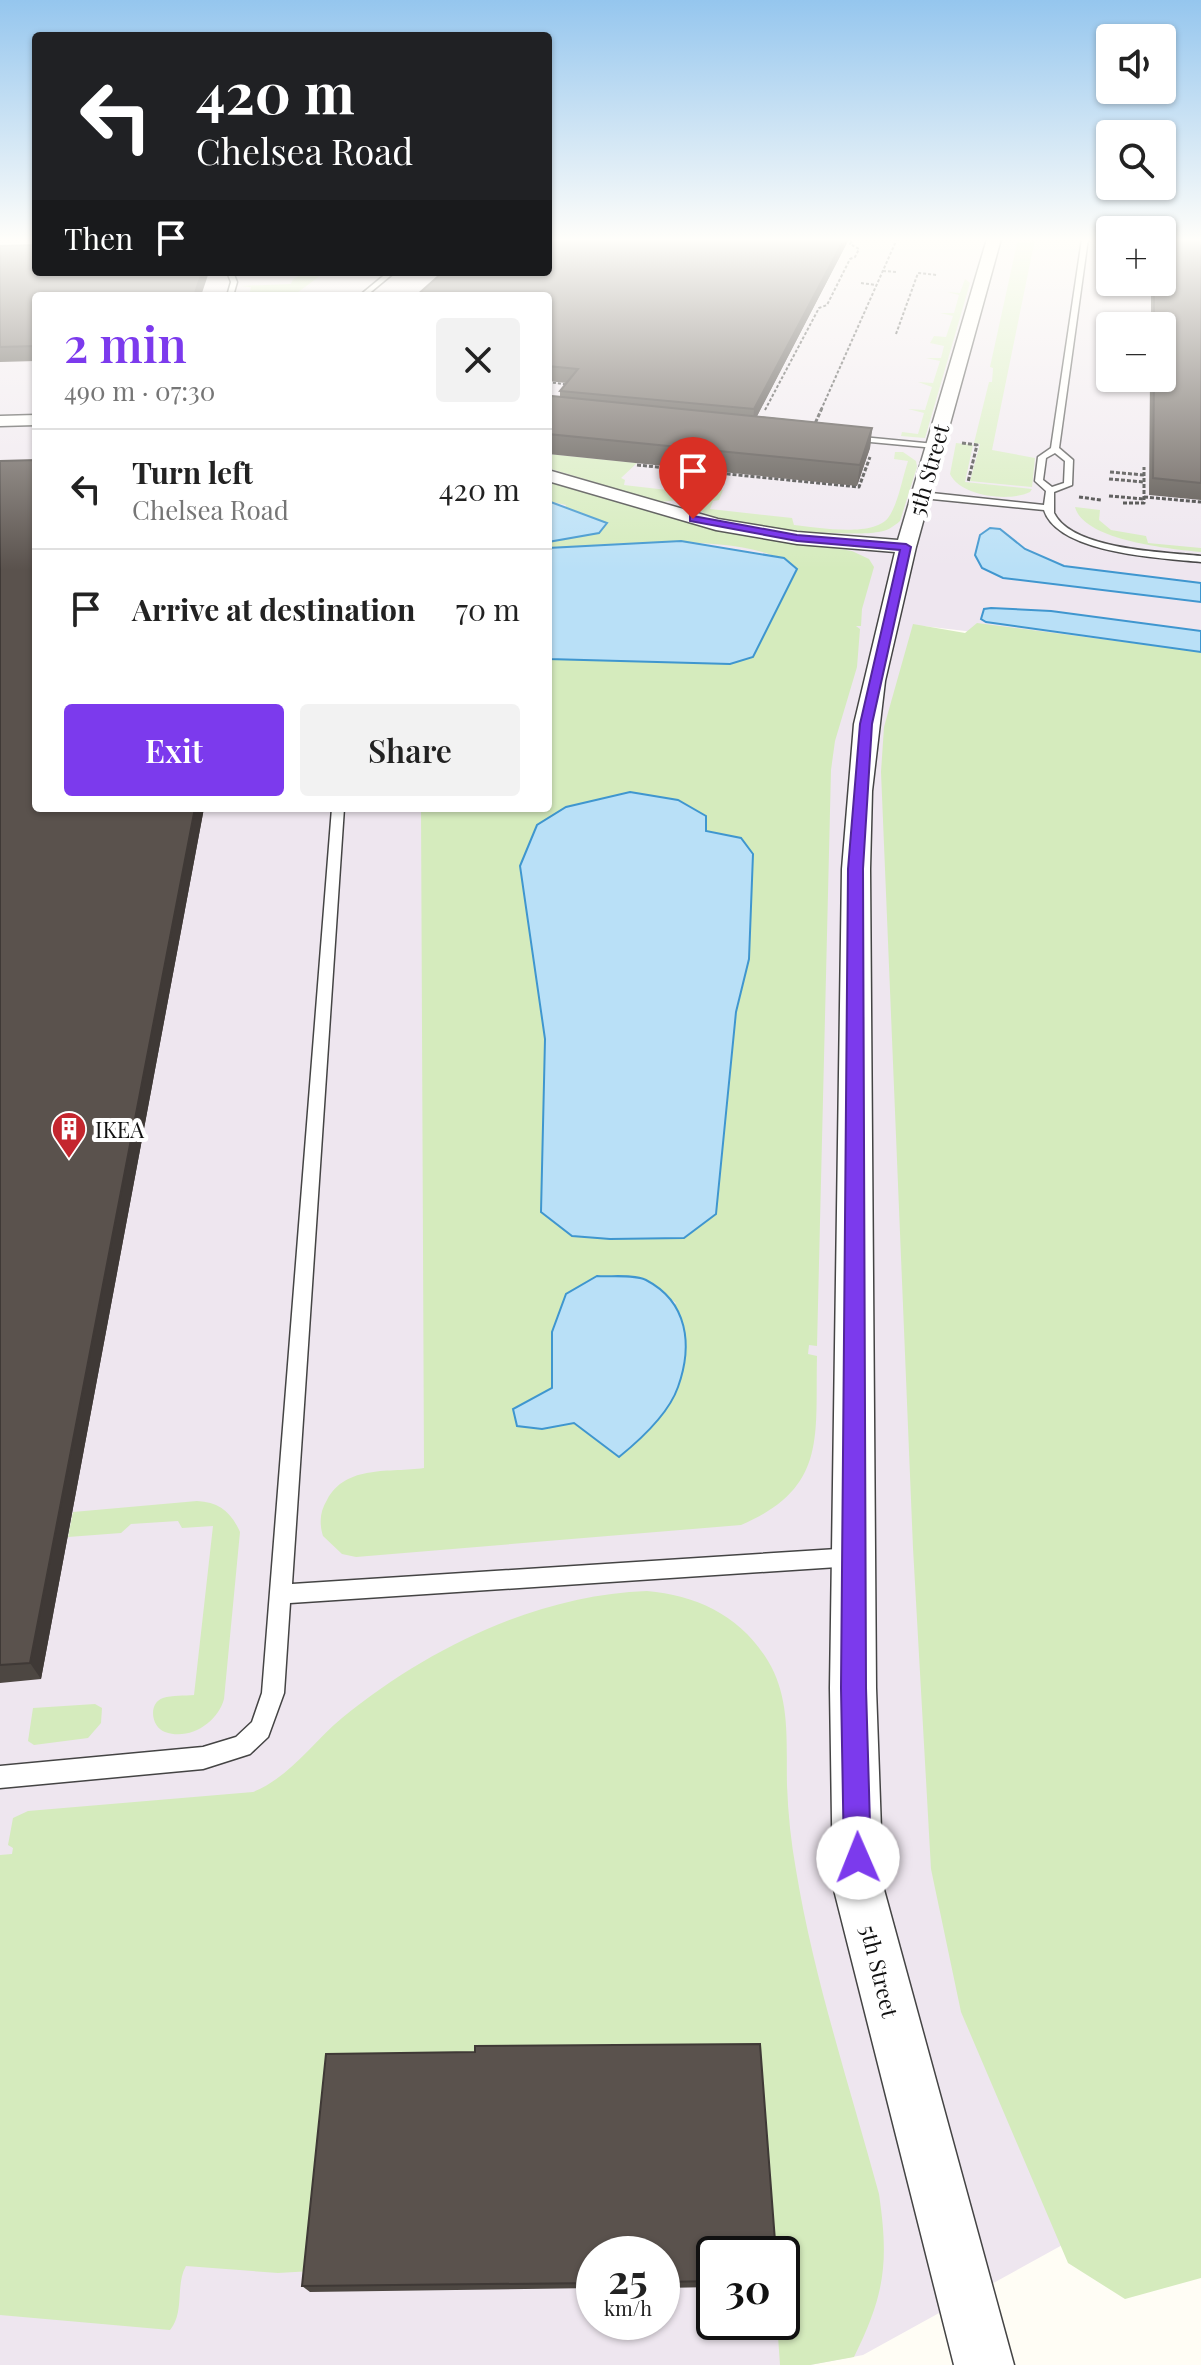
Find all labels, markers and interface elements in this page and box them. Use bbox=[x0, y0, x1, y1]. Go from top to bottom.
map controls bbox=[1096, 24, 1176, 392]
button: sound bbox=[1096, 24, 1176, 104]
text: 420 m bbox=[196, 54, 355, 129]
icon: left bbox=[64, 64, 168, 168]
button: search bbox=[1096, 120, 1176, 200]
text: Chelsea Road bbox=[196, 126, 413, 174]
icon: arrive bbox=[149, 216, 193, 260]
button: + bbox=[1096, 216, 1176, 296]
text: Then bbox=[64, 218, 133, 258]
text: 2 min bbox=[64, 311, 187, 375]
button: − bbox=[1096, 312, 1176, 392]
button: close bbox=[436, 318, 520, 402]
text: 490 m · 07:30 bbox=[64, 373, 215, 408]
street label: 5th Street bbox=[901, 419, 956, 520]
pin bbox=[659, 437, 727, 519]
icon: arrive bbox=[671, 449, 715, 493]
text: Turn left bbox=[132, 452, 253, 492]
icon: left bbox=[64, 467, 108, 511]
text: 420 m bbox=[439, 469, 520, 509]
text: Chelsea Road bbox=[132, 492, 289, 527]
icon: arrive bbox=[64, 587, 108, 631]
text: Arrive at destination bbox=[132, 589, 415, 629]
text: 70 m bbox=[456, 589, 520, 629]
button: Exit bbox=[64, 704, 284, 796]
button: Share bbox=[300, 704, 520, 796]
building icon: IKEA bbox=[50, 1110, 88, 1160]
place label: IKEA bbox=[95, 1114, 144, 1144]
position arrow bbox=[816, 1816, 900, 1900]
street label: 5th Street bbox=[854, 1922, 906, 2022]
speed limit sign: 30 bbox=[696, 2236, 800, 2340]
text: 25 bbox=[608, 2251, 648, 2304]
text: km/h bbox=[604, 2294, 652, 2321]

